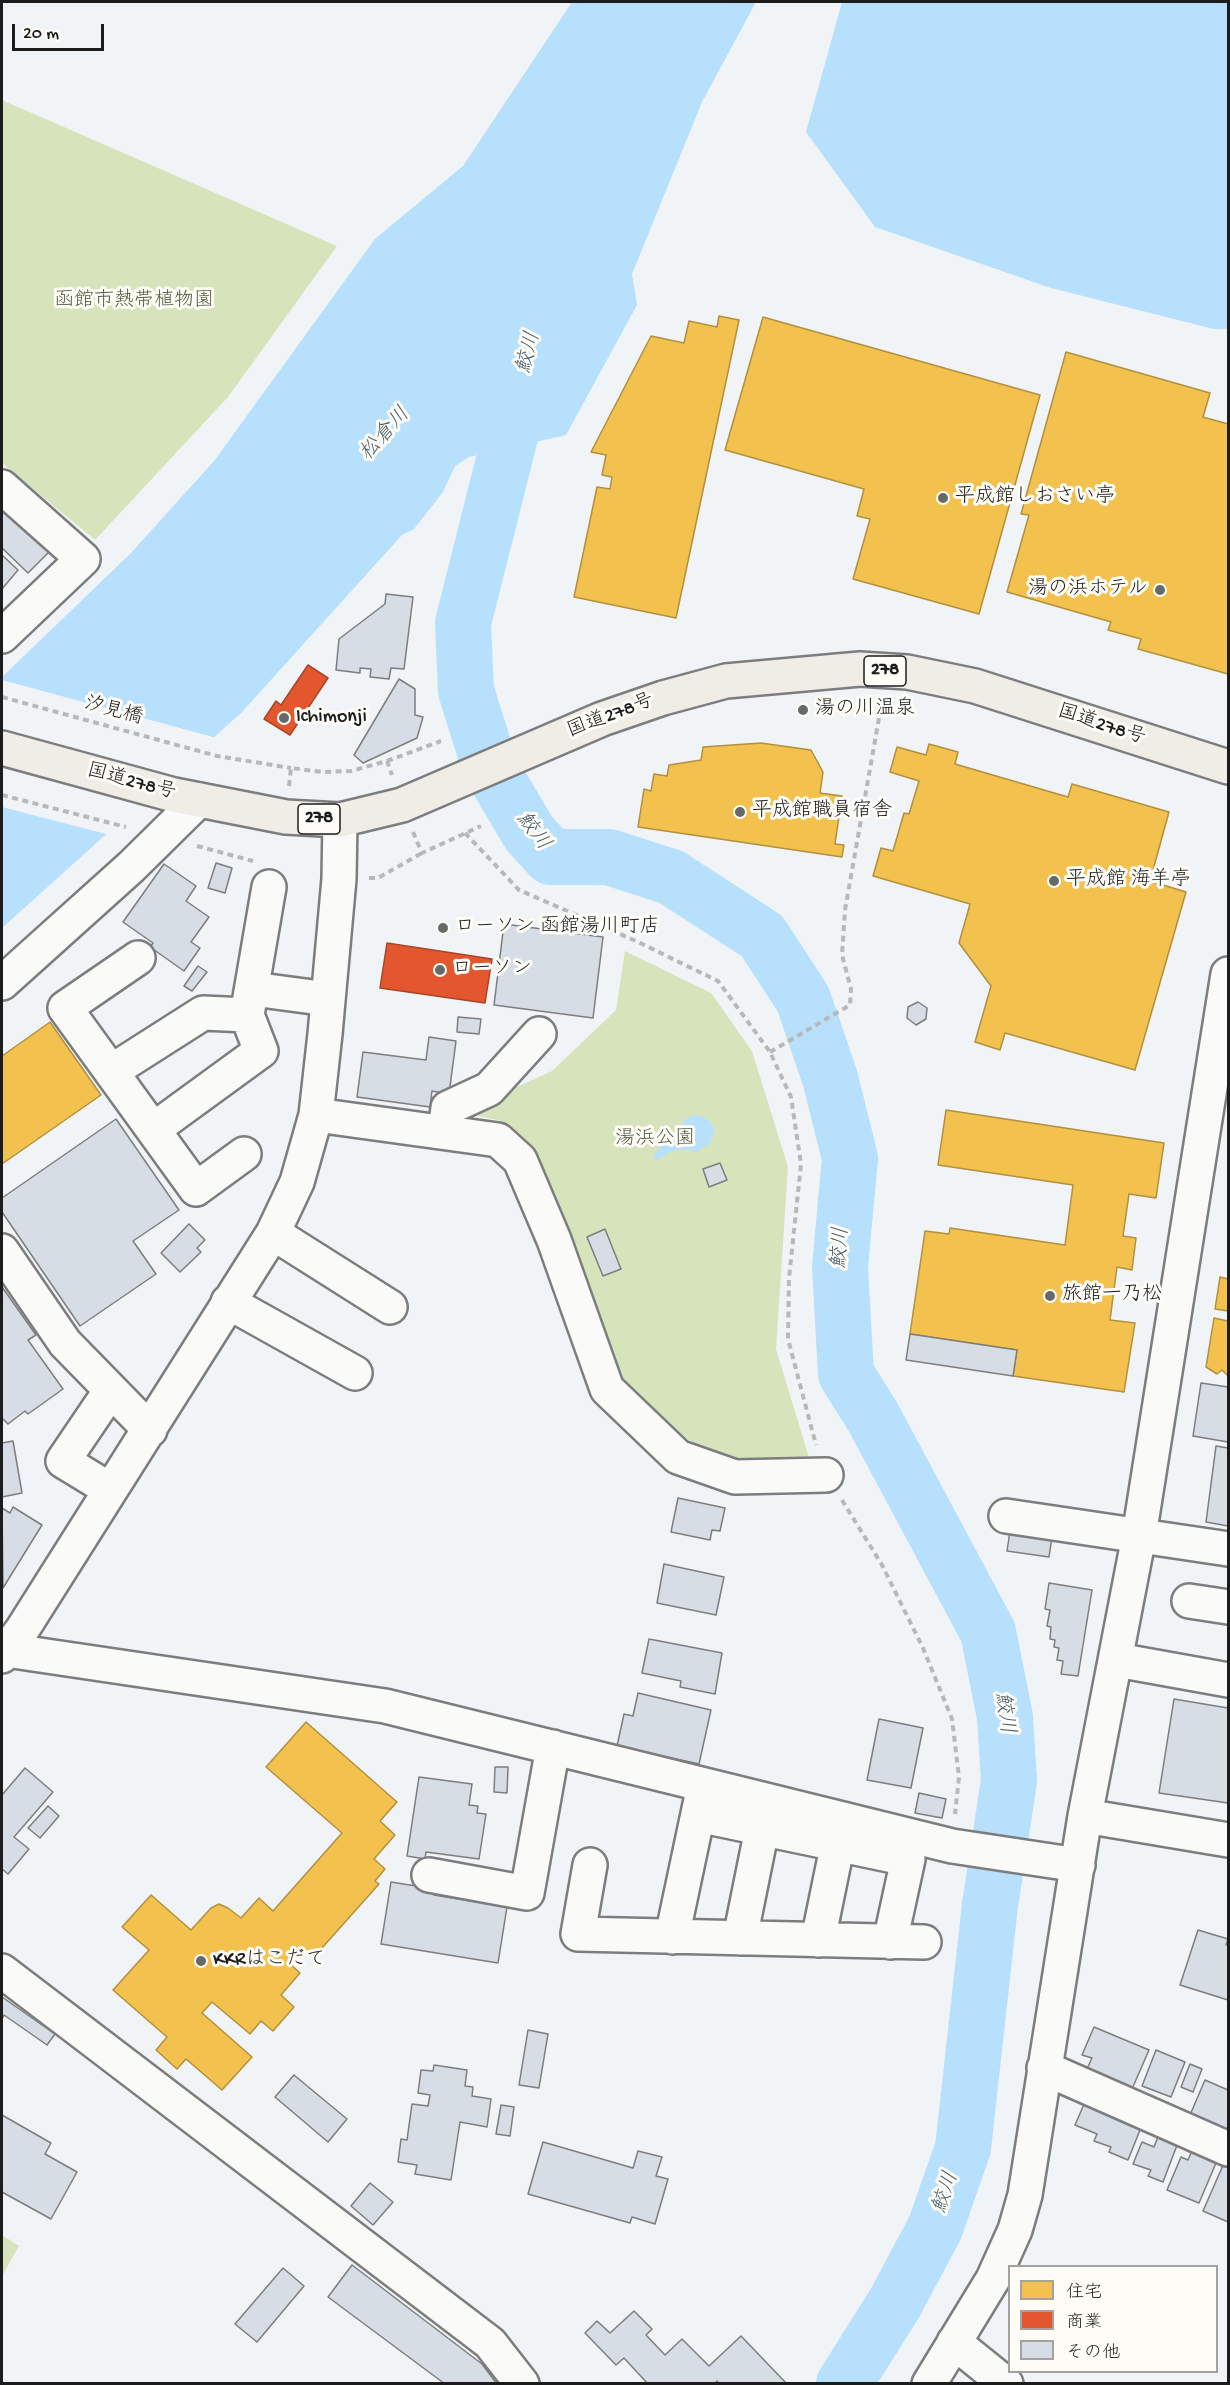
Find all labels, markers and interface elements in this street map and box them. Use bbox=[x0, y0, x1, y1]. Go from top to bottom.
scale bar bbox=[15, 12, 106, 50]
text: 20 m bbox=[23, 24, 59, 45]
park label: 函館市熱帯植物園 bbox=[54, 290, 214, 314]
water label: 鮫川 bbox=[513, 330, 547, 376]
water label: 松倉川 bbox=[356, 403, 416, 467]
place label: 平成館しおさい亭 bbox=[955, 486, 1115, 510]
marker: 平成館しおさい亭 bbox=[936, 491, 950, 505]
place label: 湯の浜ホテル bbox=[1028, 578, 1148, 602]
marker: 湯の浜ホテル bbox=[1153, 583, 1167, 597]
road number: 278 bbox=[864, 656, 906, 686]
street label: 国道278号 bbox=[564, 689, 658, 745]
street label: 汐見橋 bbox=[81, 693, 145, 731]
place label: 湯の川温泉 bbox=[815, 698, 915, 722]
street label: 国道278号 bbox=[1054, 701, 1148, 751]
marker: 湯の川温泉 bbox=[796, 703, 810, 717]
place label: Ichimonji bbox=[296, 706, 367, 730]
marker: Ichimonji bbox=[277, 711, 291, 725]
street label: 国道278号 bbox=[84, 760, 178, 806]
place label: 平成館職員宿舎 bbox=[752, 800, 892, 824]
road number: 278 bbox=[298, 804, 340, 834]
marker: 平成館職員宿舎 bbox=[733, 805, 747, 819]
water label: 鮫川 bbox=[509, 808, 555, 856]
place label: 平成館 海羊亭 bbox=[1066, 869, 1191, 893]
marker: 平成館 海羊亭 bbox=[1047, 874, 1061, 888]
place label: ローソン 函館湯川町店 bbox=[455, 916, 660, 940]
marker: ローソン 函館湯川町店 bbox=[436, 921, 450, 935]
place label: ローソン bbox=[452, 958, 532, 982]
marker: ローソン bbox=[433, 963, 447, 977]
park label: 湯浜公園 bbox=[615, 1128, 695, 1152]
water label: 鮫川 bbox=[828, 1226, 856, 1270]
place label: 旅館一乃松 bbox=[1062, 1284, 1162, 1308]
marker: 旅館一乃松 bbox=[1043, 1289, 1057, 1303]
water label: 鮫川 bbox=[988, 1690, 1018, 1736]
place label: KKRはこだて bbox=[213, 1949, 326, 1973]
marker: KKRはこだて bbox=[194, 1954, 208, 1968]
water label: 鮫川 bbox=[928, 2169, 966, 2217]
legend bbox=[1008, 2265, 1218, 2373]
text: 住宅 bbox=[1066, 2283, 1102, 2304]
text: 商業 bbox=[1066, 2313, 1102, 2334]
text: その他 bbox=[1066, 2343, 1120, 2364]

